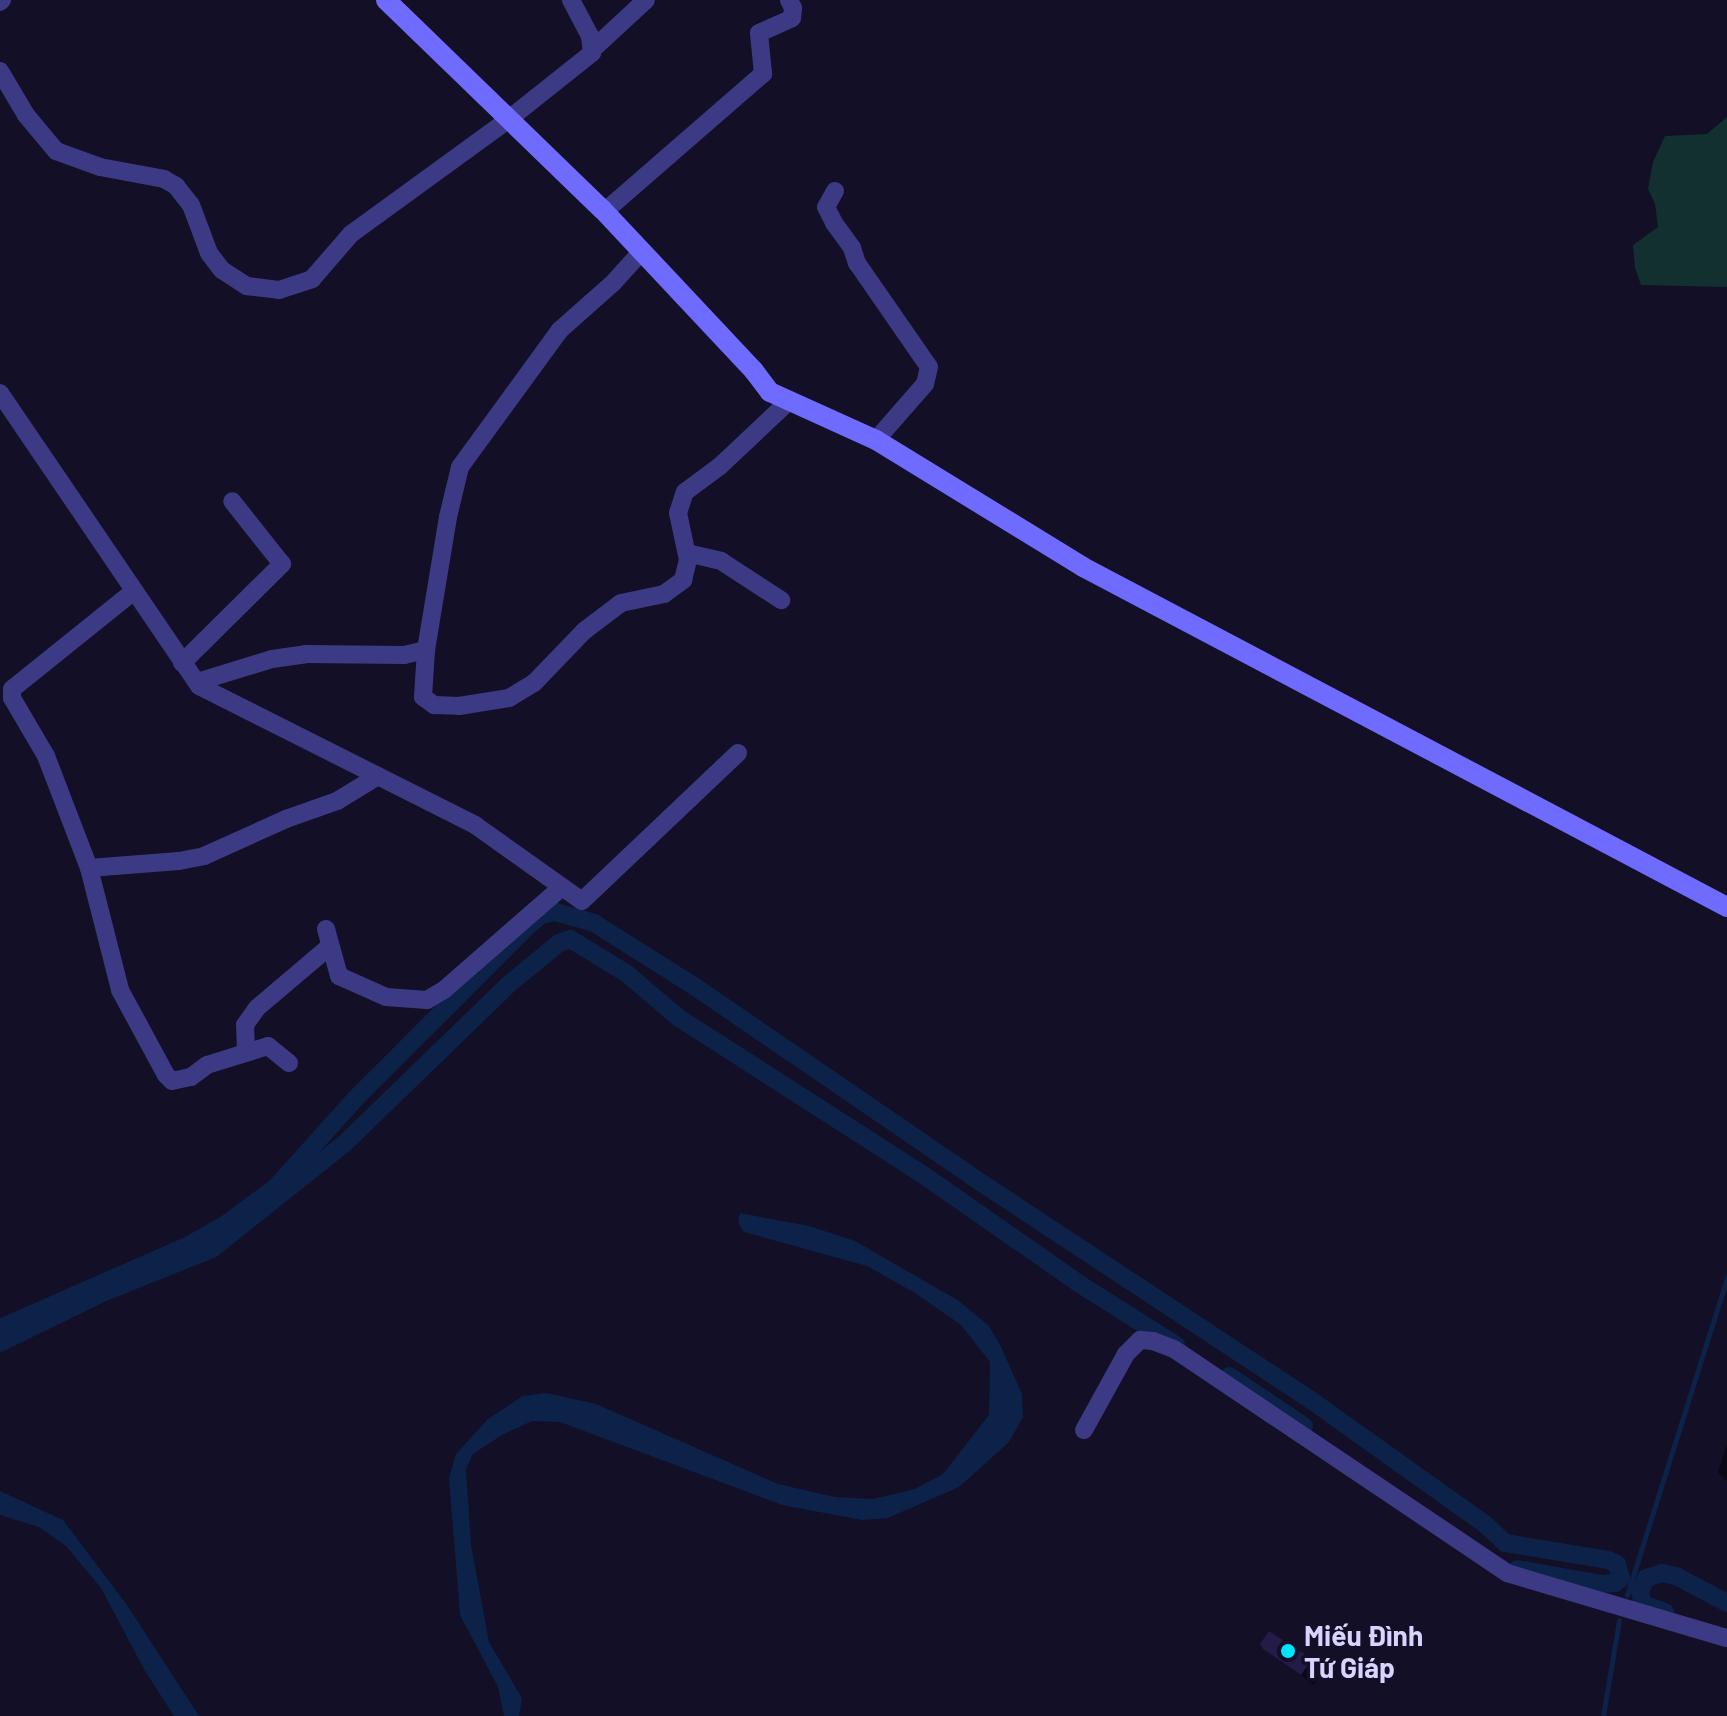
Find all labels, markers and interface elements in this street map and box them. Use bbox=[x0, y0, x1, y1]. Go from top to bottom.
place label: Miếu Đình Tứ Giáp bbox=[1304, 1618, 1423, 1684]
marker: Miếu Đình Tứ Giáp bbox=[1279, 1642, 1297, 1660]

